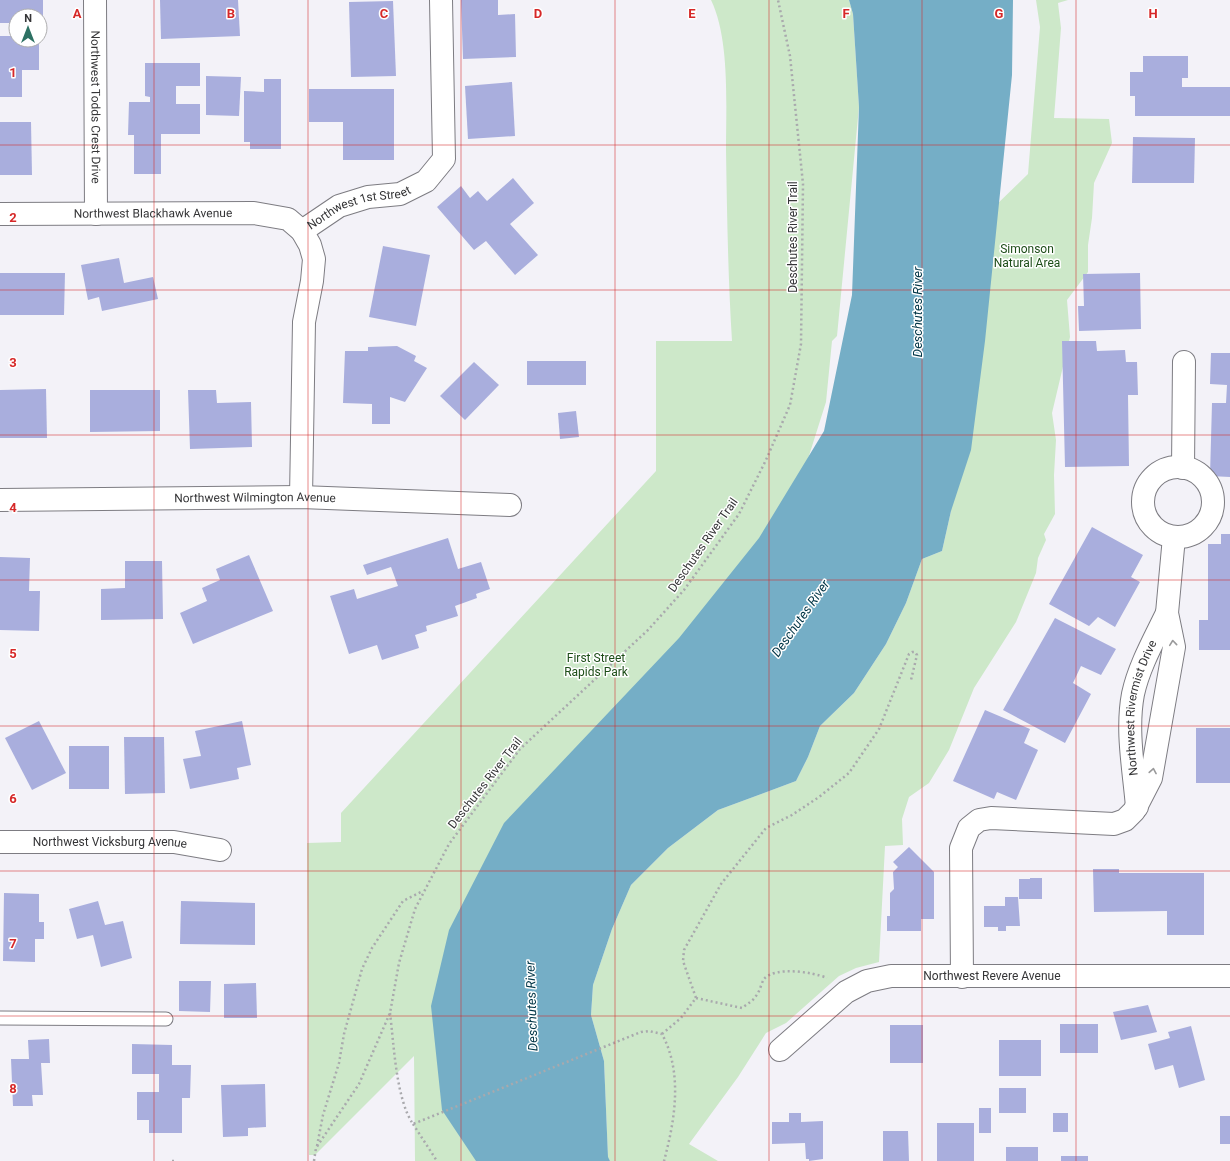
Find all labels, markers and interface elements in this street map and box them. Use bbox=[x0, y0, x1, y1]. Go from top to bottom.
text: A bbox=[73, 6, 82, 21]
text: B bbox=[227, 6, 235, 21]
text: C bbox=[380, 6, 389, 21]
text: D bbox=[534, 6, 542, 21]
text: E bbox=[688, 6, 696, 21]
text: F bbox=[842, 6, 850, 21]
text: G bbox=[995, 6, 1004, 21]
text: H bbox=[1148, 6, 1158, 21]
north arrow bbox=[8, 8, 48, 48]
text: N bbox=[24, 12, 32, 25]
street label: Northwest Todds Crest Drive bbox=[88, 30, 103, 184]
text: 1 bbox=[9, 65, 17, 80]
street label: Deschutes River Trail bbox=[786, 181, 800, 293]
street label: Northwest 1st Street bbox=[305, 183, 413, 232]
street label: Northwest Blackhawk Avenue bbox=[74, 206, 232, 221]
text: 2 bbox=[9, 210, 17, 225]
park label: Simonson Natural Area bbox=[994, 242, 1060, 270]
water label: Deschutes River bbox=[910, 266, 925, 357]
text: 3 bbox=[9, 355, 17, 370]
street label: Northwest Wilmington Avenue bbox=[174, 490, 336, 505]
street label: Deschutes River Trail bbox=[665, 495, 741, 595]
text: 4 bbox=[9, 500, 17, 515]
water label: Deschutes River bbox=[768, 576, 833, 660]
street label: Northwest Rivermist Drive bbox=[1123, 638, 1160, 777]
one-way arrow bbox=[1168, 640, 1177, 646]
text: 5 bbox=[9, 646, 17, 661]
park label: First Street Rapids Park bbox=[564, 651, 629, 679]
street label: Deschutes River Trail bbox=[445, 735, 525, 831]
one-way arrow bbox=[1148, 768, 1156, 774]
text: 6 bbox=[9, 791, 17, 806]
street label: Northwest Vicksburg Avenue bbox=[33, 835, 188, 851]
text: 7 bbox=[9, 936, 17, 951]
water label: Deschutes River bbox=[522, 960, 541, 1051]
street label: Northwest Revere Avenue bbox=[923, 969, 1061, 983]
text: 8 bbox=[9, 1081, 17, 1096]

